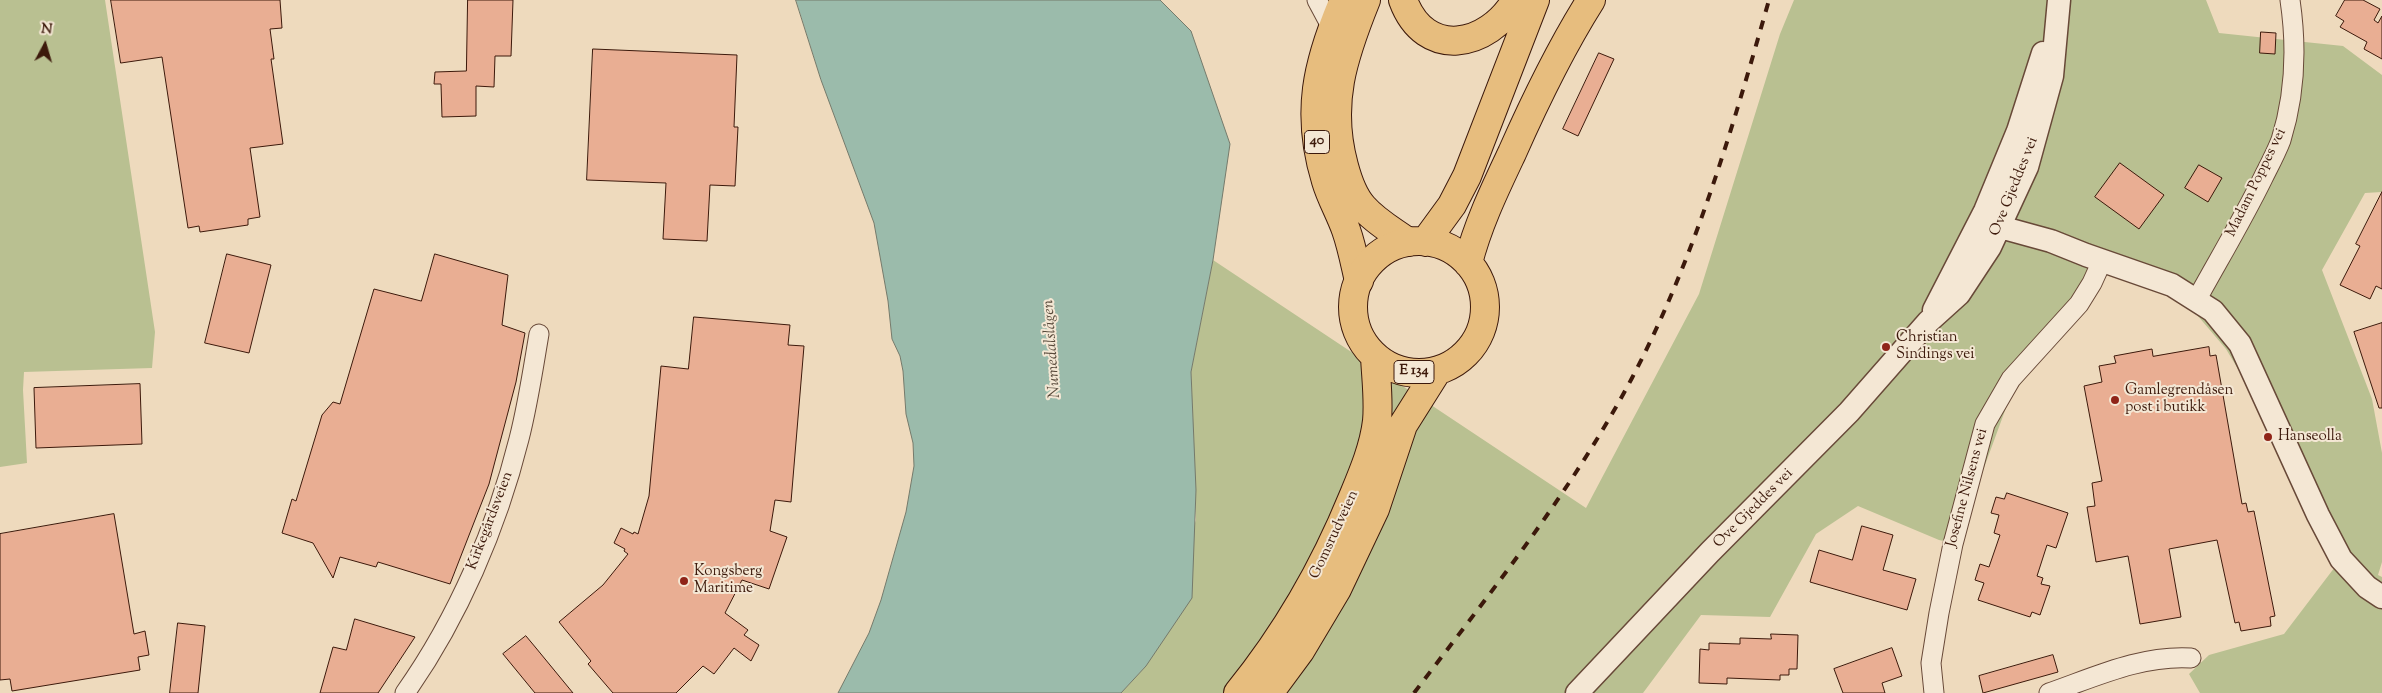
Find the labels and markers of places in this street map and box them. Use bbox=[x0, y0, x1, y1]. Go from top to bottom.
place label: Christian Sindings vei bbox=[1896, 329, 1974, 364]
marker: Christian Sindings vei bbox=[1880, 341, 1892, 353]
place label: Gamlegrendåsen post i butikk bbox=[2125, 382, 2233, 417]
marker: Gamlegrendåsen post i butikk bbox=[2109, 394, 2121, 406]
place label: Hanseolla bbox=[2278, 428, 2342, 446]
marker: Hanseolla bbox=[2262, 431, 2274, 443]
place label: Kongsberg Maritime bbox=[694, 563, 762, 598]
marker: Kongsberg Maritime bbox=[678, 575, 690, 587]

